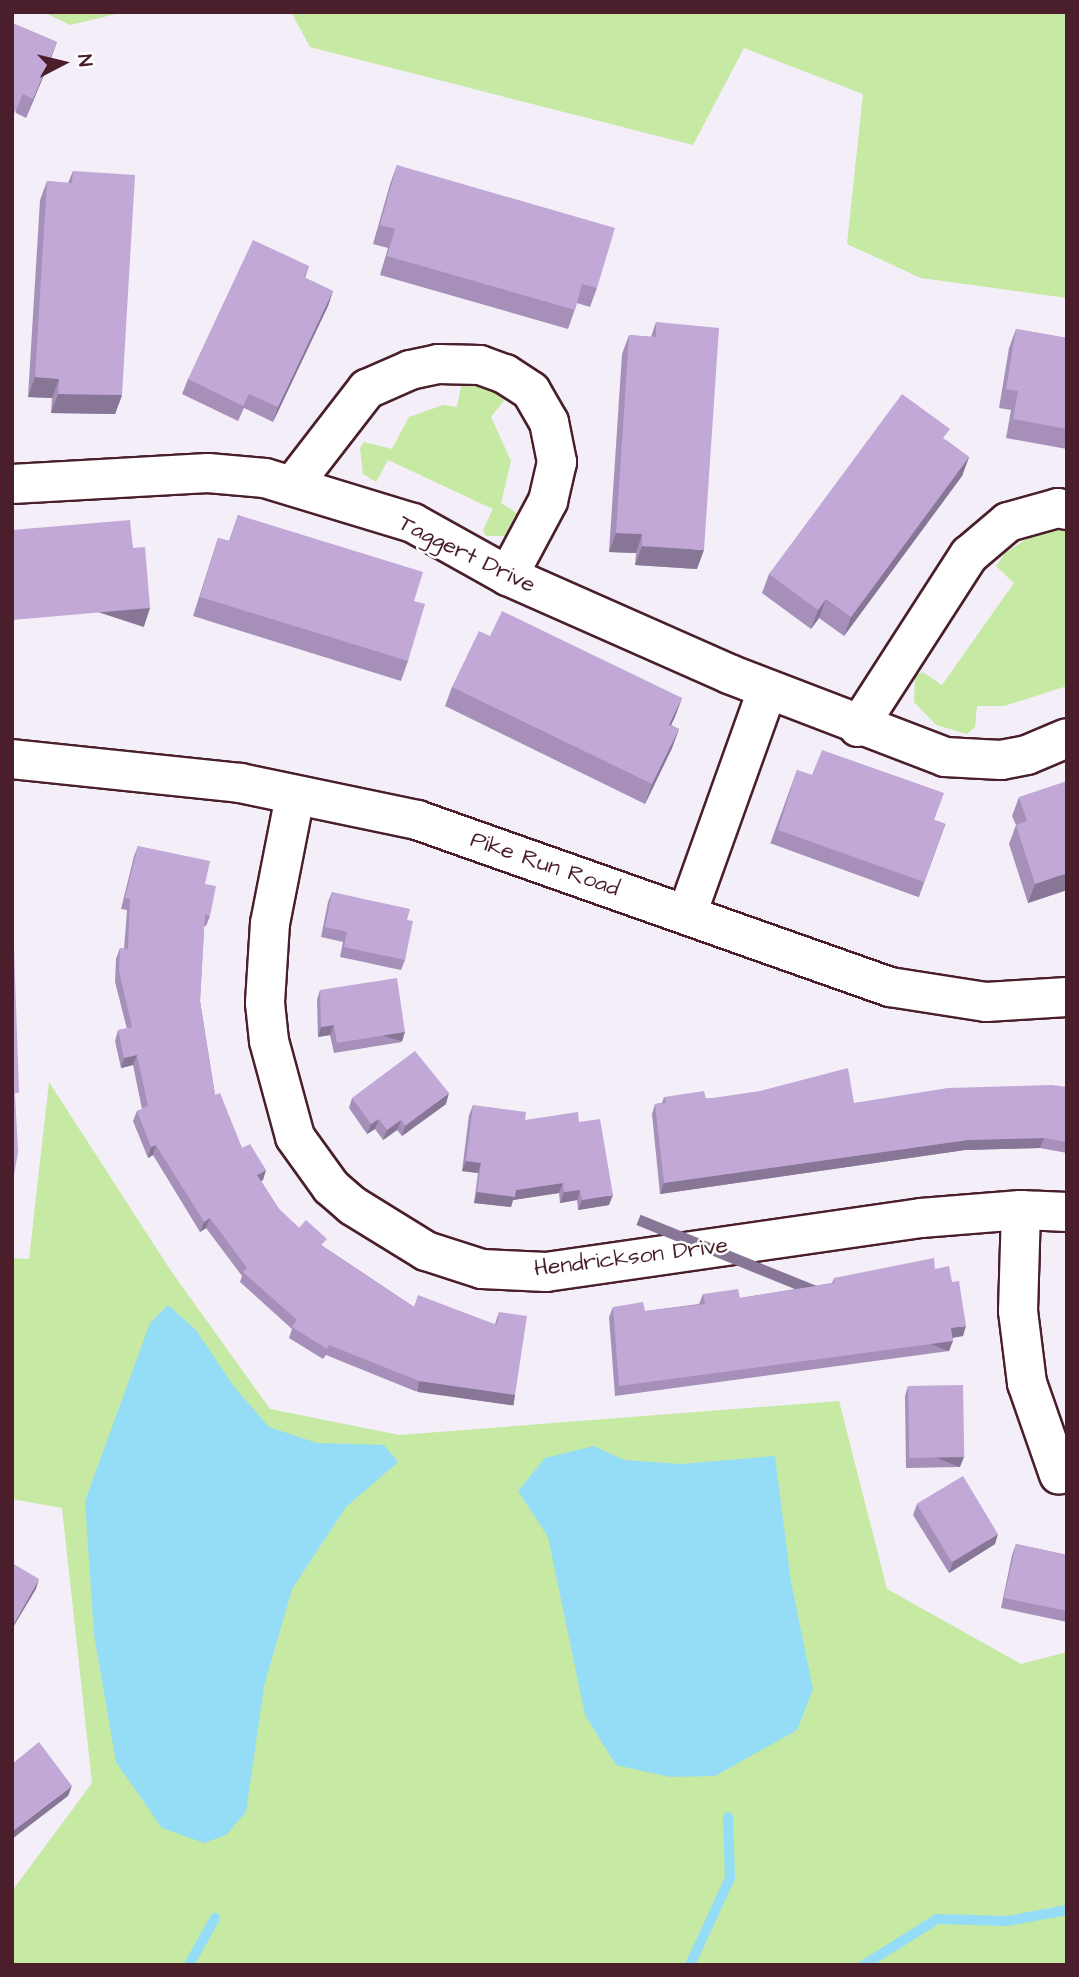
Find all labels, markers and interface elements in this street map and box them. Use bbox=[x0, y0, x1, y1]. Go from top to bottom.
north arrow bbox=[28, 28, 98, 98]
text: N bbox=[70, 53, 98, 68]
street label: Taggert Drive bbox=[394, 509, 540, 599]
street label: Pike Run Road bbox=[467, 826, 623, 902]
street label: Hendrickson Drive bbox=[532, 1231, 730, 1283]

